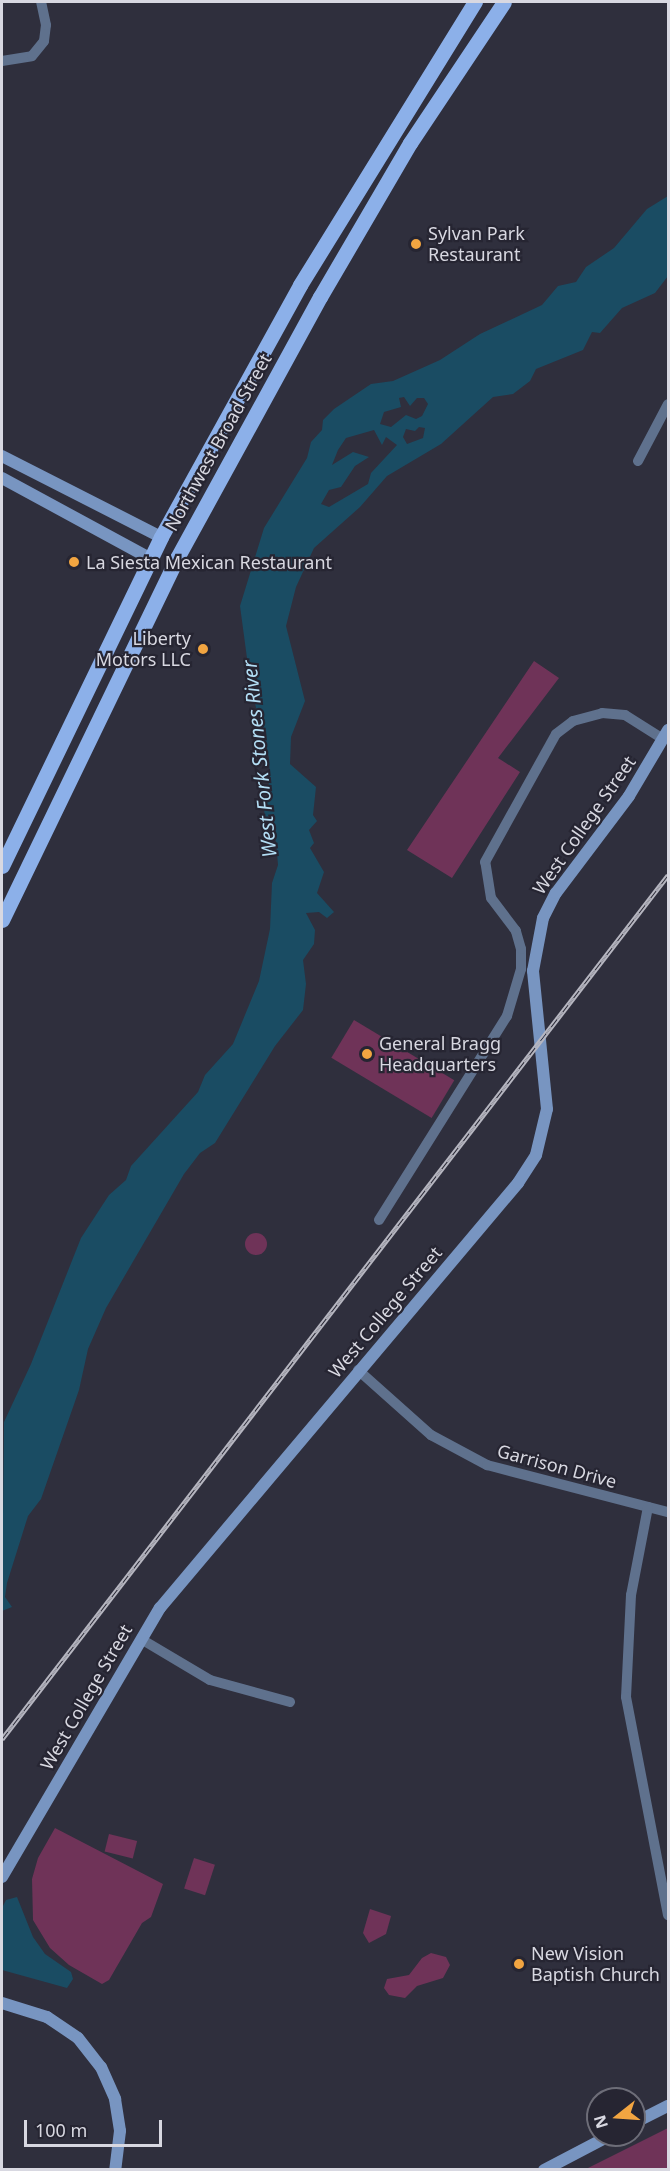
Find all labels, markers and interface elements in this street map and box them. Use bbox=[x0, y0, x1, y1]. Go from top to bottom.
place label: Sylvan Park Restaurant bbox=[428, 223, 525, 266]
marker: Sylvan Park Restaurant bbox=[409, 237, 423, 251]
street label: Northwest Broad Street bbox=[160, 350, 276, 534]
place label: La Siesta Mexican Restaurant bbox=[86, 551, 332, 573]
marker: La Siesta Mexican Restaurant bbox=[67, 555, 81, 569]
place label: Liberty Motors LLC bbox=[96, 628, 191, 670]
marker: Liberty Motors LLC bbox=[196, 642, 210, 656]
water label: West Fork Stones River bbox=[237, 659, 281, 859]
street label: West College Street bbox=[528, 752, 640, 898]
place label: General Bragg Headquarters bbox=[379, 1033, 501, 1076]
marker: General Bragg Headquarters bbox=[360, 1047, 374, 1061]
street label: West College Street bbox=[324, 1242, 446, 1382]
street label: Garrison Drive bbox=[495, 1440, 619, 1492]
street label: West College Street bbox=[36, 1621, 136, 1773]
place label: New Vision Baptish Church bbox=[531, 1943, 660, 1986]
marker: New Vision Baptish Church bbox=[512, 1957, 526, 1971]
north arrow bbox=[586, 2087, 646, 2147]
scale bar bbox=[27, 2108, 165, 2146]
text: N bbox=[588, 2112, 613, 2131]
text: 100 m bbox=[35, 2118, 87, 2142]

